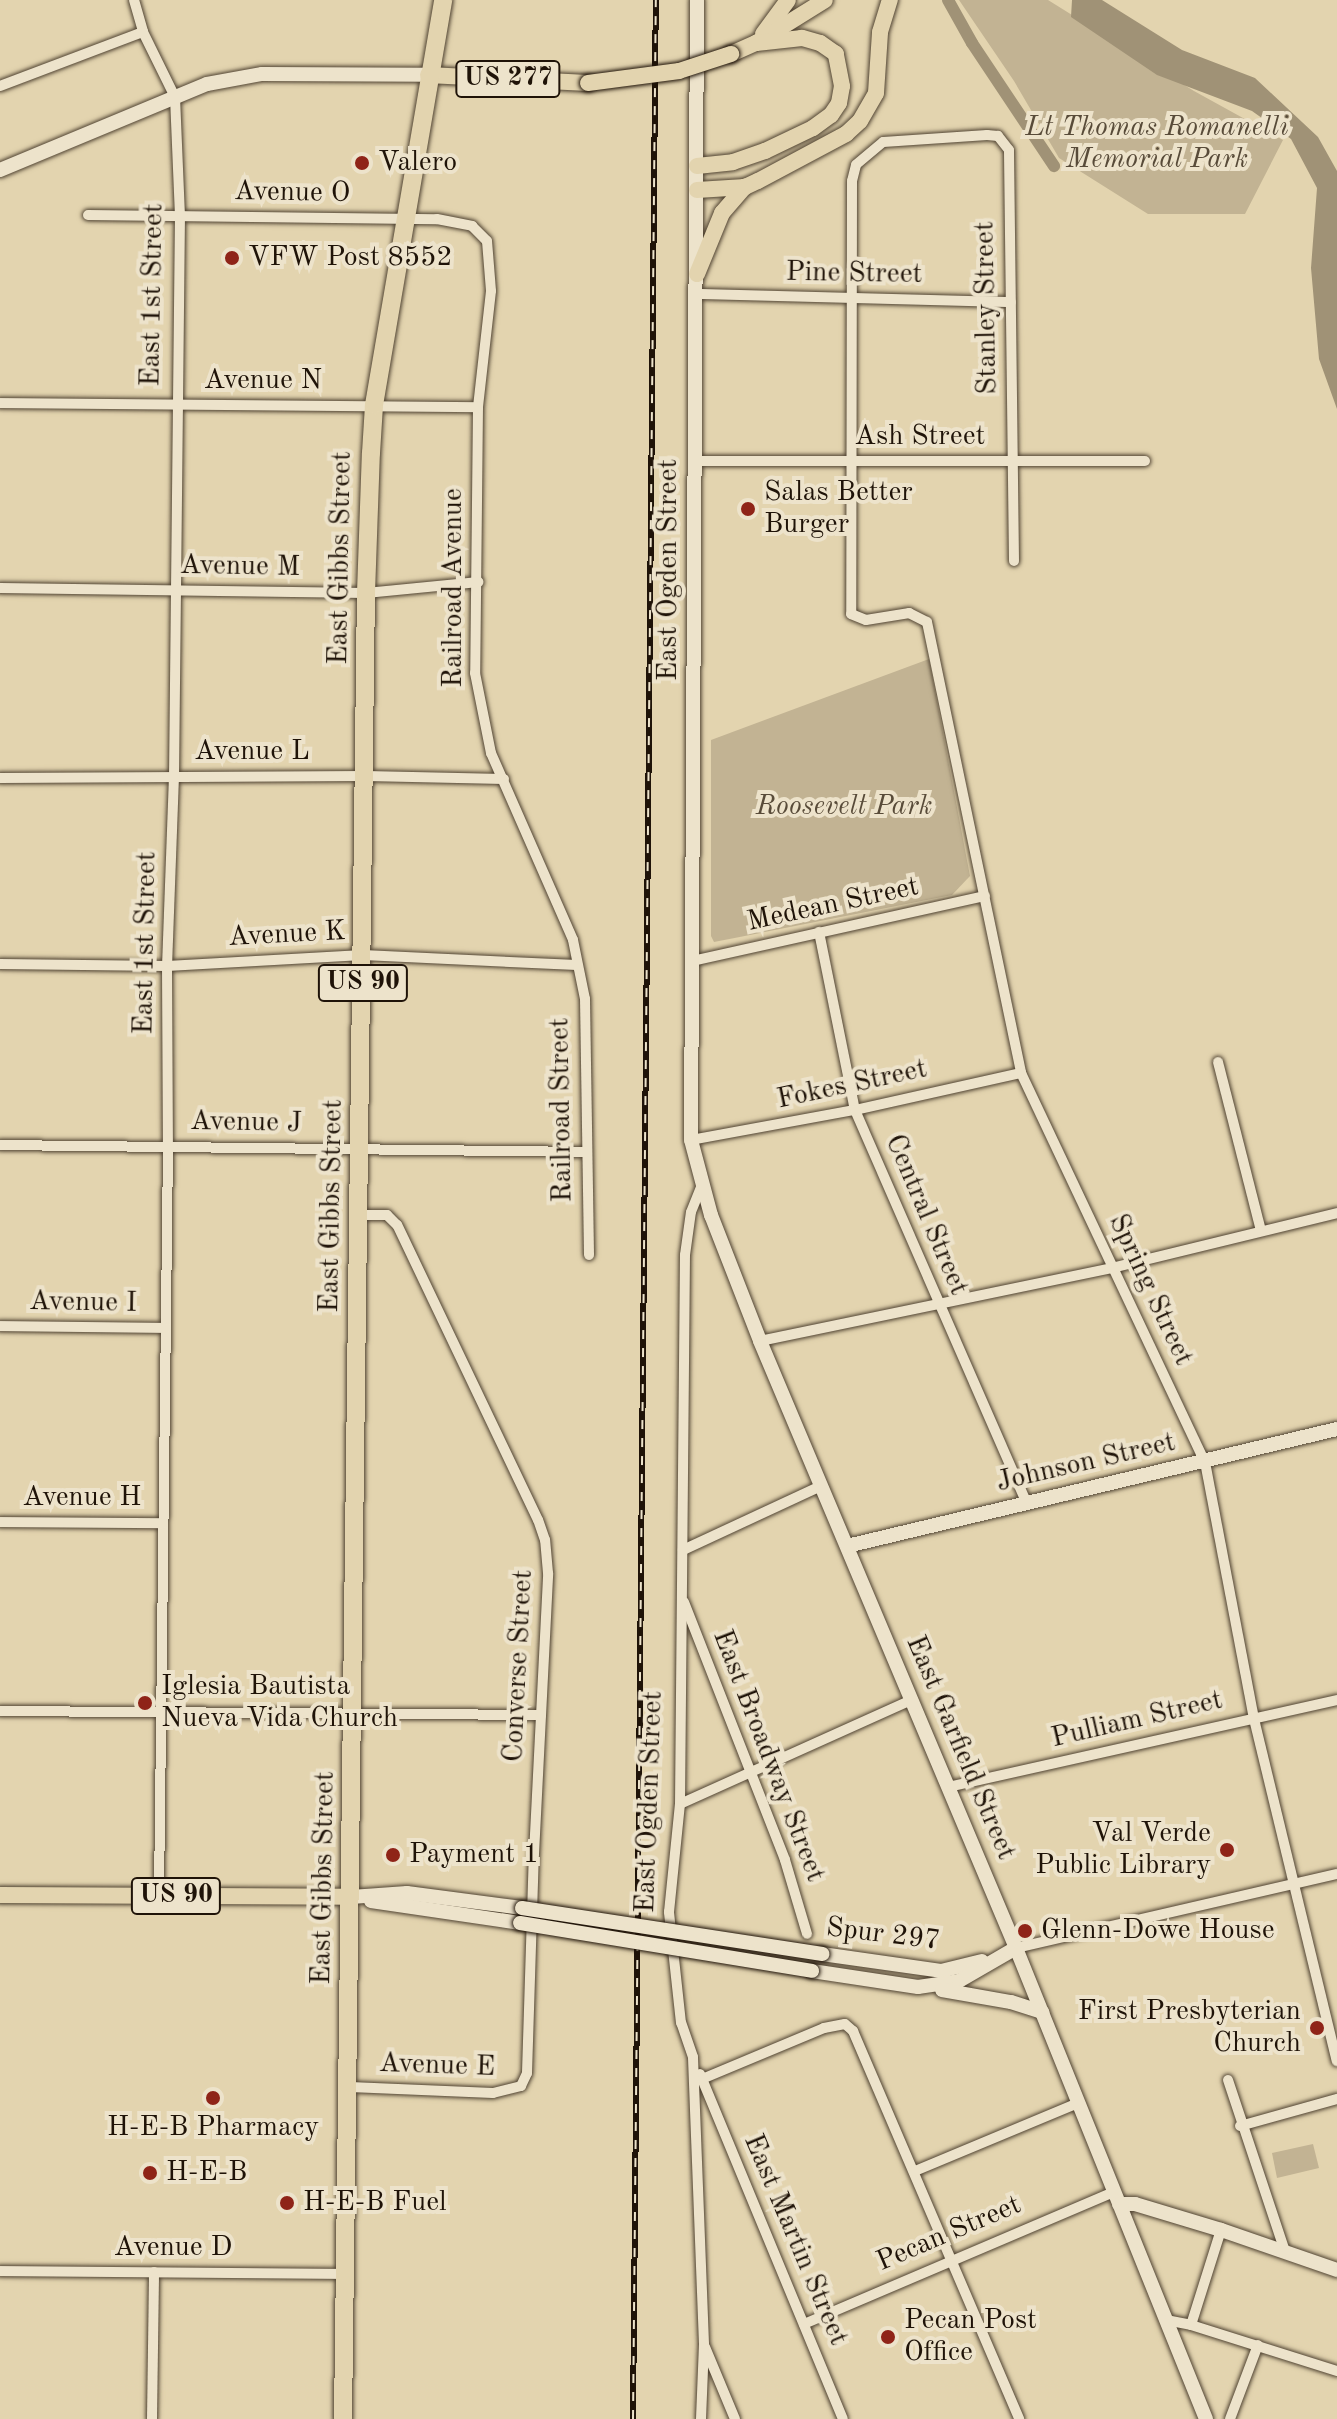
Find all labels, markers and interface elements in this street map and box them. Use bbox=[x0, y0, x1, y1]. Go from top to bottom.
road number: US 277 bbox=[454, 57, 562, 101]
park label: Lt Thomas Romanelli Memorial Park bbox=[1025, 111, 1289, 177]
place label: Valero bbox=[378, 146, 457, 180]
marker: Valero bbox=[353, 154, 371, 172]
street label: Avenue O bbox=[234, 175, 350, 211]
street label: East 1st Street bbox=[135, 203, 171, 387]
street label: Stanley Street bbox=[969, 221, 1005, 395]
place label: VFW Post 8552 bbox=[248, 241, 453, 275]
marker: VFW Post 8552 bbox=[223, 249, 241, 267]
street label: Pine Street bbox=[785, 256, 923, 292]
street label: Avenue N bbox=[204, 364, 322, 398]
street label: Ash Street bbox=[855, 420, 985, 454]
street label: East Gibbs Street bbox=[322, 451, 360, 665]
street label: East Ogden Street bbox=[652, 459, 686, 681]
place label: Salas Better Burger bbox=[764, 476, 913, 542]
street label: Railroad Avenue bbox=[437, 488, 471, 688]
marker: Salas Better Burger bbox=[739, 500, 757, 518]
street label: Avenue M bbox=[180, 549, 300, 585]
street label: Avenue L bbox=[194, 735, 310, 769]
park label: Roosevelt Park bbox=[756, 790, 932, 824]
street label: East 1st Street bbox=[128, 851, 164, 1035]
street label: Medean Street bbox=[744, 870, 922, 940]
street label: Avenue K bbox=[227, 915, 347, 955]
road number: US 90 bbox=[317, 961, 409, 1005]
street label: Railroad Street bbox=[544, 1017, 580, 1203]
street label: Fokes Street bbox=[774, 1053, 930, 1117]
street label: East Gibbs Street bbox=[313, 1099, 351, 1313]
street label: Avenue J bbox=[190, 1105, 302, 1141]
street label: Central Street bbox=[877, 1130, 975, 1300]
street label: Spring Street bbox=[1100, 1209, 1200, 1371]
street label: Avenue I bbox=[29, 1285, 137, 1321]
street label: Johnson Street bbox=[993, 1426, 1179, 1500]
street label: Avenue H bbox=[23, 1481, 141, 1515]
street label: Converse Street bbox=[497, 1569, 541, 1763]
street label: East Broadway Street bbox=[704, 1625, 832, 1887]
street label: East Garfield Street bbox=[898, 1631, 1022, 1865]
place label: Iglesia Bautista Nueva Vida Church bbox=[161, 1670, 398, 1736]
street label: Pulliam Street bbox=[1048, 1684, 1226, 1756]
street label: East Ogden Street bbox=[629, 1690, 671, 1914]
marker: Iglesia Bautista Nueva Vida Church bbox=[136, 1694, 154, 1712]
street label: East Gibbs Street bbox=[305, 1771, 343, 1985]
place label: Val Verde Public Library bbox=[1035, 1817, 1211, 1883]
place label: Payment 1 bbox=[409, 1838, 539, 1872]
marker: Val Verde Public Library bbox=[1218, 1841, 1236, 1859]
marker: Payment 1 bbox=[384, 1846, 402, 1864]
road number: US 90 bbox=[130, 1874, 222, 1918]
street label: Spur 297 bbox=[824, 1911, 942, 1959]
place label: Glenn-Dowe House bbox=[1041, 1914, 1275, 1948]
marker: Glenn-Dowe House bbox=[1016, 1922, 1034, 1940]
place label: First Presbyterian Church bbox=[1078, 1995, 1301, 2061]
marker: First Presbyterian Church bbox=[1308, 2019, 1326, 2037]
street label: Avenue E bbox=[378, 2047, 496, 2085]
marker: H-E-B Pharmacy bbox=[204, 2089, 222, 2107]
place label: H-E-B Pharmacy bbox=[107, 2111, 319, 2145]
street label: East Martin Street bbox=[735, 2129, 855, 2351]
place label: H-E-B bbox=[166, 2156, 247, 2190]
marker: H-E-B bbox=[141, 2164, 159, 2182]
place label: H-E-B Fuel bbox=[303, 2186, 447, 2220]
street label: Pecan Street bbox=[872, 2189, 1026, 2279]
marker: H-E-B Fuel bbox=[278, 2194, 296, 2212]
street label: Avenue D bbox=[114, 2231, 232, 2265]
place label: Pecan Post Office bbox=[904, 2304, 1037, 2370]
marker: Pecan Post Office bbox=[879, 2328, 897, 2346]

